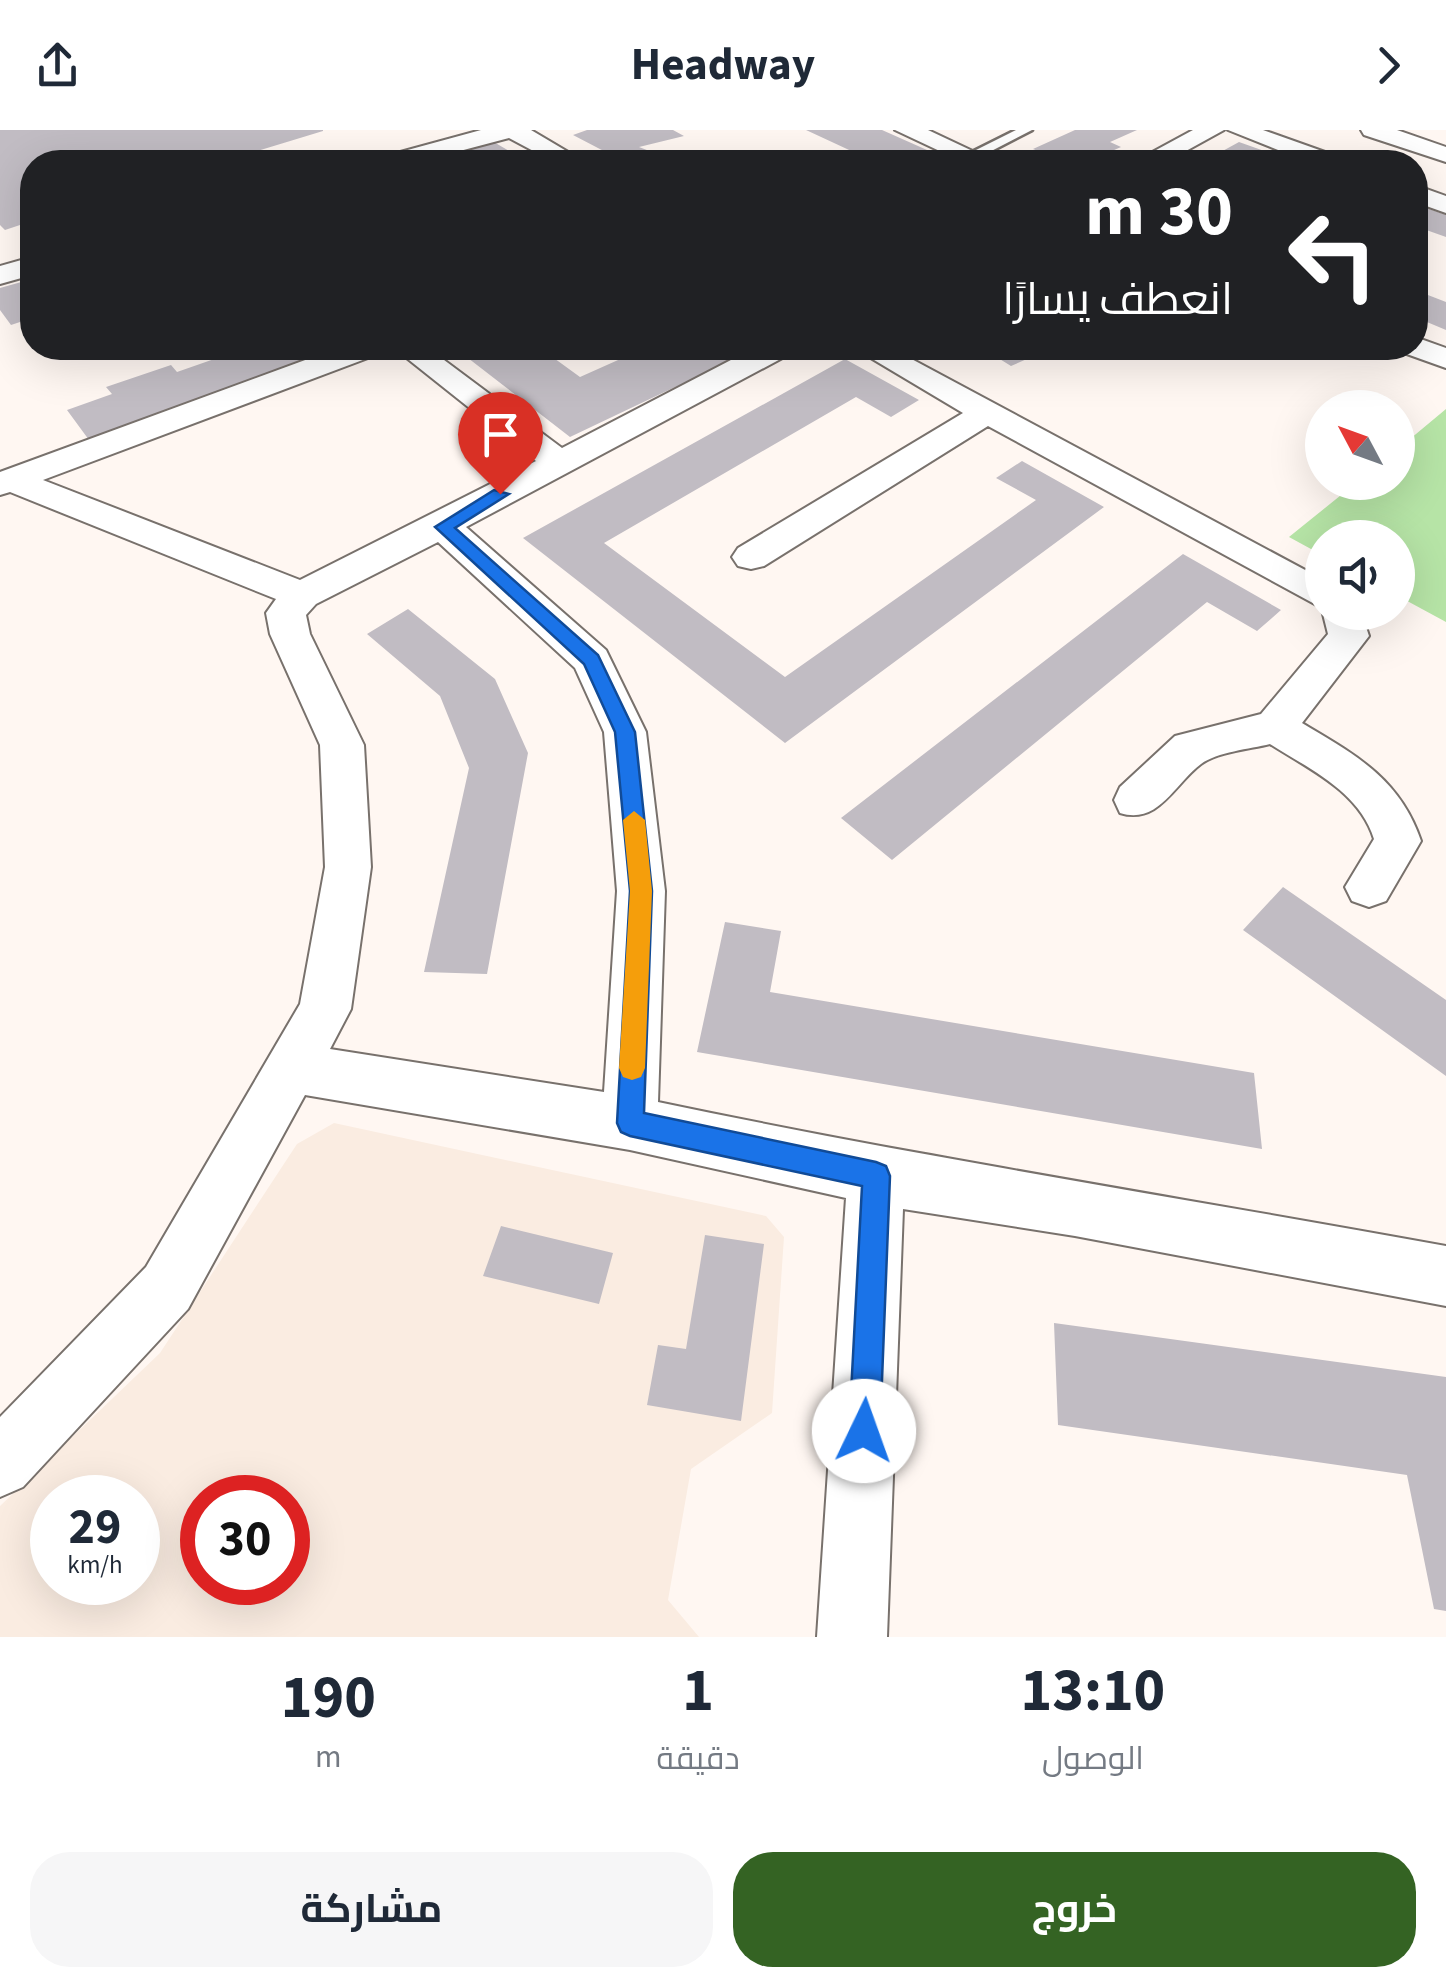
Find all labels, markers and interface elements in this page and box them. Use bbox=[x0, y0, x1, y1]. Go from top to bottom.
text: Headway bbox=[631, 33, 815, 97]
icon: share bbox=[30, 38, 85, 93]
icon: forward bbox=[1361, 38, 1416, 93]
text: 30 m bbox=[1085, 162, 1233, 262]
icon: left bbox=[1268, 190, 1398, 320]
text: انعطف يسارًا bbox=[1002, 268, 1233, 332]
north arrow bbox=[1305, 390, 1415, 500]
map controls bbox=[1305, 390, 1415, 630]
pin bbox=[458, 392, 543, 495]
icon: arrive bbox=[473, 407, 528, 462]
button: sound bbox=[1305, 520, 1415, 630]
position arrow bbox=[812, 1379, 916, 1483]
speed limit sign: 30 bbox=[180, 1475, 310, 1605]
text: 29 bbox=[69, 1492, 121, 1563]
text: km/h bbox=[67, 1547, 123, 1583]
text: 1 bbox=[682, 1649, 714, 1734]
text: 13:10 bbox=[1021, 1649, 1165, 1734]
text: 190 bbox=[281, 1656, 376, 1741]
text: m bbox=[315, 1734, 342, 1780]
text: دقيقة bbox=[657, 1736, 740, 1782]
text: الوصول bbox=[1042, 1736, 1144, 1782]
button: مشاركة bbox=[30, 1852, 713, 1967]
button: خروج bbox=[733, 1852, 1416, 1967]

